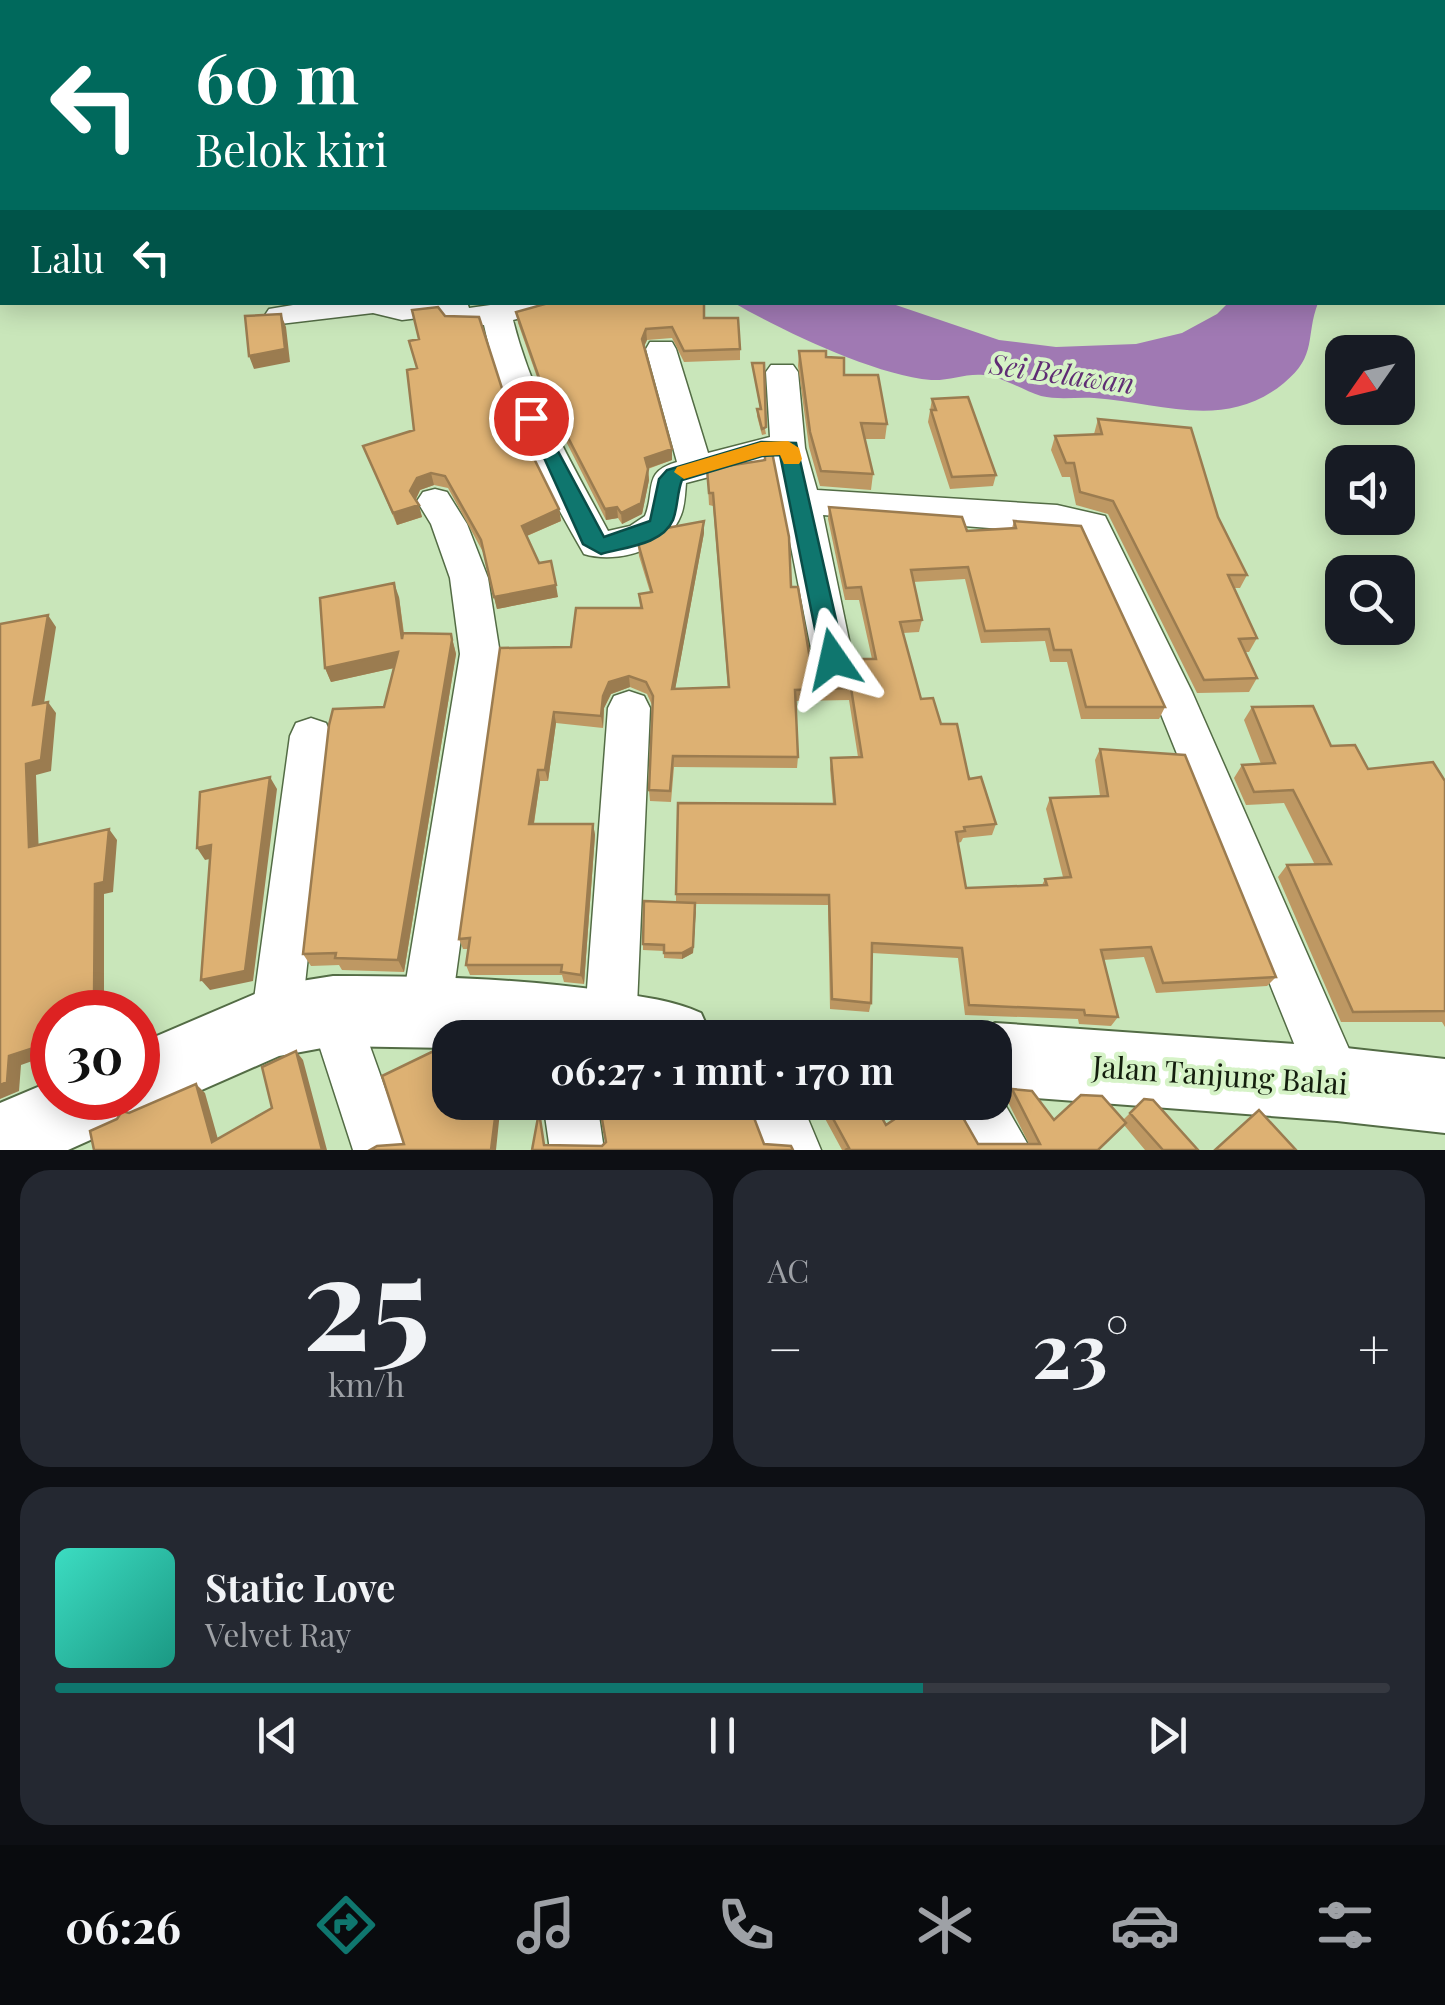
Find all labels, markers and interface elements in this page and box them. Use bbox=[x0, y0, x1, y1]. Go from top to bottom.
text: 60 m bbox=[195, 28, 359, 122]
icon: left bbox=[30, 40, 160, 170]
text: Belok kiri bbox=[195, 118, 388, 178]
icon: left bbox=[124, 230, 179, 285]
text: Lalu bbox=[30, 232, 104, 283]
north arrow bbox=[1325, 335, 1415, 425]
map controls bbox=[1325, 335, 1415, 645]
water label: Sei Belawan bbox=[987, 344, 1137, 401]
pin bbox=[489, 376, 574, 461]
icon: arrive bbox=[504, 391, 559, 446]
button: sound bbox=[1325, 445, 1415, 535]
button: search bbox=[1325, 555, 1415, 645]
position arrow bbox=[781, 607, 885, 711]
speed limit sign: 30 bbox=[30, 990, 160, 1120]
text: 06:27 · 1 mnt · 170 m bbox=[550, 1044, 894, 1095]
street label: Jalan Tanjung Balai bbox=[1090, 1045, 1349, 1103]
text: 25 bbox=[302, 1210, 430, 1384]
text: AC bbox=[768, 1248, 809, 1291]
text: 23° bbox=[1032, 1297, 1129, 1397]
text: − bbox=[768, 1310, 803, 1384]
text: + bbox=[1358, 1310, 1390, 1384]
text: km/h bbox=[328, 1362, 405, 1405]
text: Static Love bbox=[205, 1561, 395, 1612]
text: Velvet Ray bbox=[205, 1612, 352, 1655]
icon: previous bbox=[250, 1708, 305, 1763]
icon: pause bbox=[695, 1708, 750, 1763]
icon: next bbox=[1140, 1708, 1195, 1763]
icon: directions bbox=[311, 1890, 381, 1960]
icon: music bbox=[511, 1890, 581, 1960]
icon: phone bbox=[711, 1890, 781, 1960]
icon: climate bbox=[910, 1890, 980, 1960]
icon: car bbox=[1110, 1890, 1180, 1960]
icon: filters bbox=[1310, 1890, 1380, 1960]
text: 06:26 bbox=[65, 1895, 181, 1955]

